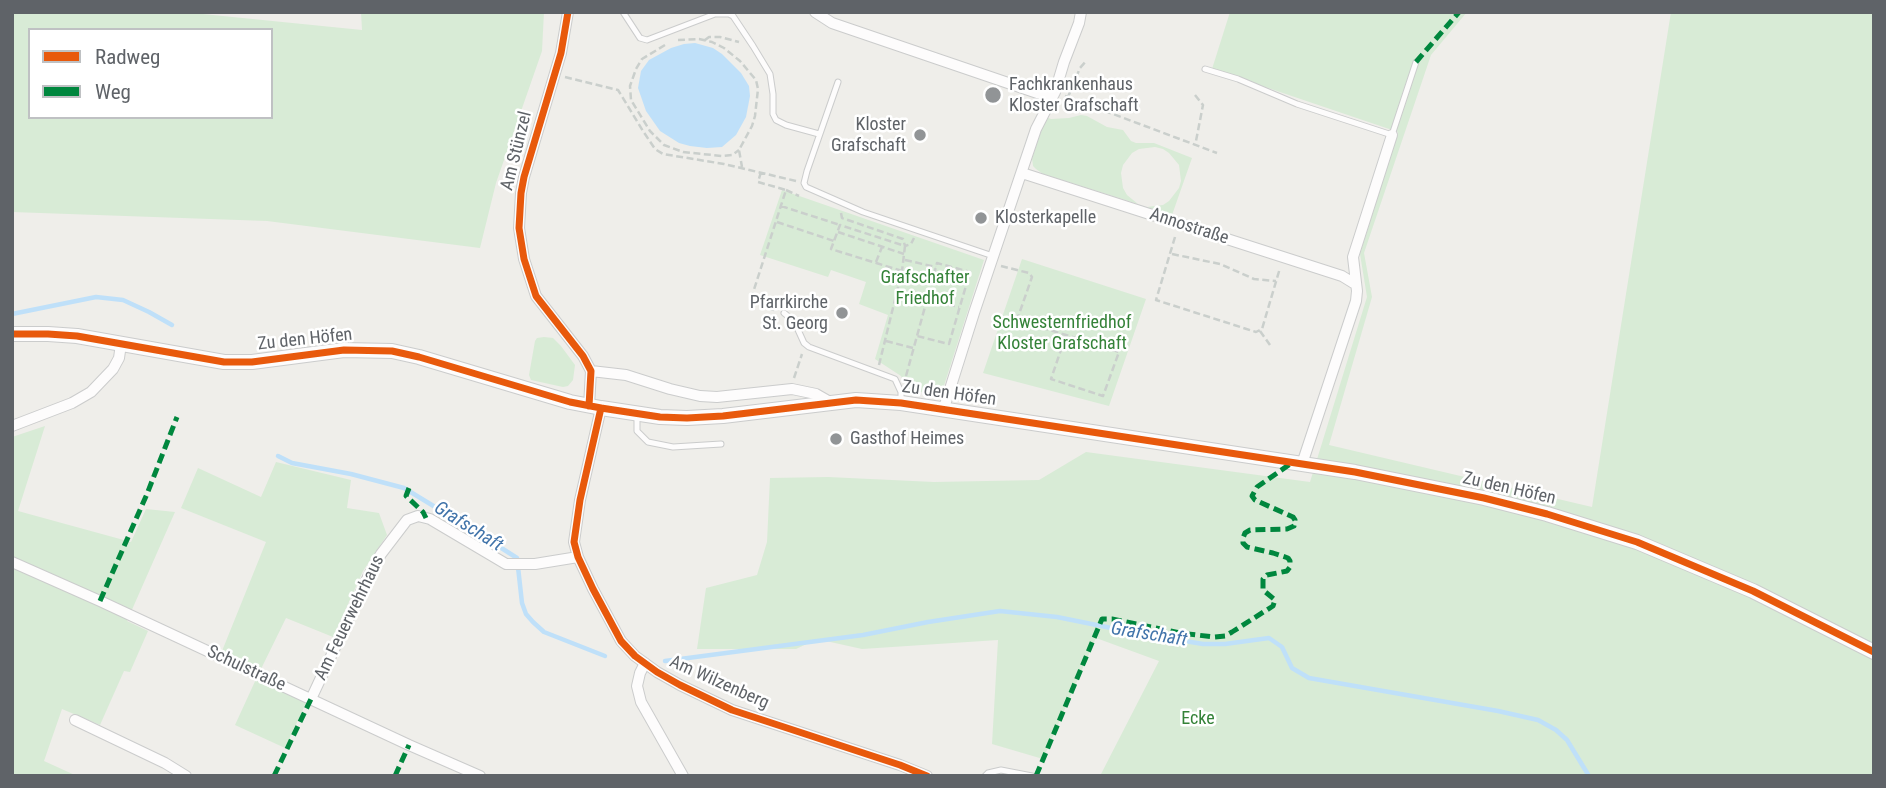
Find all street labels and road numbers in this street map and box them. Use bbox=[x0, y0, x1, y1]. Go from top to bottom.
street label: Am Stünzel bbox=[497, 109, 537, 193]
street label: Annostraße bbox=[1147, 204, 1231, 250]
street label: Zu den Höfen bbox=[257, 324, 353, 356]
street label: Zu den Höfen bbox=[900, 377, 998, 411]
street label: Zu den Höfen bbox=[1460, 468, 1558, 510]
street label: Am Feuerwehrhaus bbox=[310, 552, 390, 684]
street label: Schulstraße bbox=[203, 641, 289, 697]
street label: Am Wilzenberg bbox=[666, 651, 772, 715]

